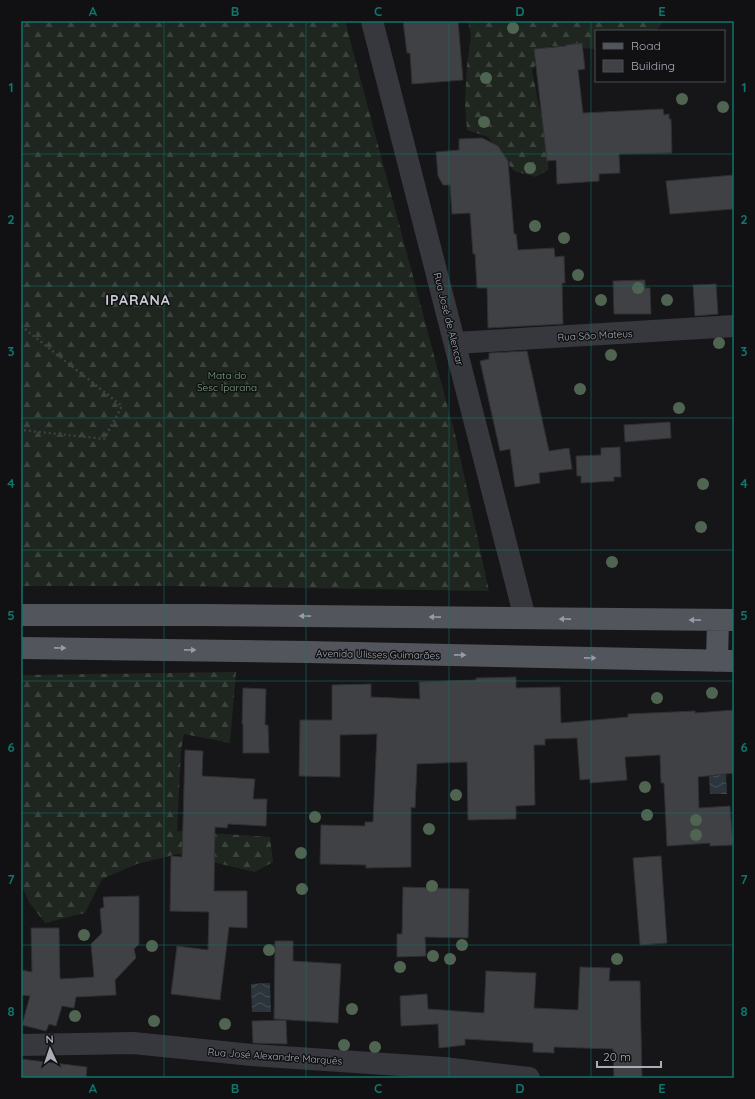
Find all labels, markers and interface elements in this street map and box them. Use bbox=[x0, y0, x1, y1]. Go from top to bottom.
text: A bbox=[89, 3, 98, 19]
text: B bbox=[231, 3, 239, 19]
text: C bbox=[374, 3, 382, 19]
text: D bbox=[515, 3, 525, 19]
text: E bbox=[658, 3, 666, 19]
legend bbox=[595, 30, 725, 82]
text: Road bbox=[631, 38, 661, 53]
text: Building bbox=[631, 58, 675, 73]
text: 1 bbox=[8, 79, 14, 95]
text: 1 bbox=[741, 79, 747, 95]
text: 2 bbox=[7, 211, 15, 227]
text: 2 bbox=[740, 211, 748, 227]
street label: Rua José de Alencar bbox=[431, 271, 466, 367]
district label: IPARANA bbox=[105, 291, 171, 309]
street label: Rua São Mateus bbox=[557, 327, 633, 344]
text: 3 bbox=[8, 343, 15, 359]
text: 3 bbox=[741, 343, 748, 359]
park label: Mata do Sesc Iparana bbox=[197, 369, 257, 394]
text: 4 bbox=[7, 475, 15, 491]
text: 4 bbox=[740, 475, 748, 491]
text: 5 bbox=[7, 607, 15, 623]
text: 5 bbox=[740, 607, 748, 623]
one-way arrow bbox=[298, 613, 311, 619]
one-way arrow bbox=[428, 614, 441, 620]
one-way arrow bbox=[559, 615, 571, 622]
one-way arrow bbox=[688, 617, 701, 623]
one-way arrow bbox=[54, 645, 66, 652]
one-way arrow bbox=[184, 647, 196, 654]
street label: Avenida Ulisses Guimarães bbox=[316, 647, 440, 662]
one-way arrow bbox=[454, 652, 467, 658]
one-way arrow bbox=[584, 655, 597, 661]
text: 6 bbox=[7, 739, 15, 755]
text: 6 bbox=[740, 739, 748, 755]
text: 7 bbox=[7, 871, 15, 887]
text: 7 bbox=[740, 871, 748, 887]
text: 8 bbox=[7, 1003, 15, 1019]
text: 8 bbox=[740, 1003, 748, 1019]
north arrow bbox=[30, 1029, 70, 1069]
text: N bbox=[45, 1032, 54, 1046]
scale bar bbox=[597, 1043, 661, 1069]
street label: Rua José Alexandre Marquês bbox=[207, 1045, 343, 1068]
text: 20 m bbox=[603, 1049, 631, 1064]
text: A bbox=[89, 1080, 98, 1096]
text: B bbox=[231, 1080, 239, 1096]
text: C bbox=[374, 1080, 382, 1096]
text: D bbox=[515, 1080, 525, 1096]
text: E bbox=[658, 1080, 666, 1096]

